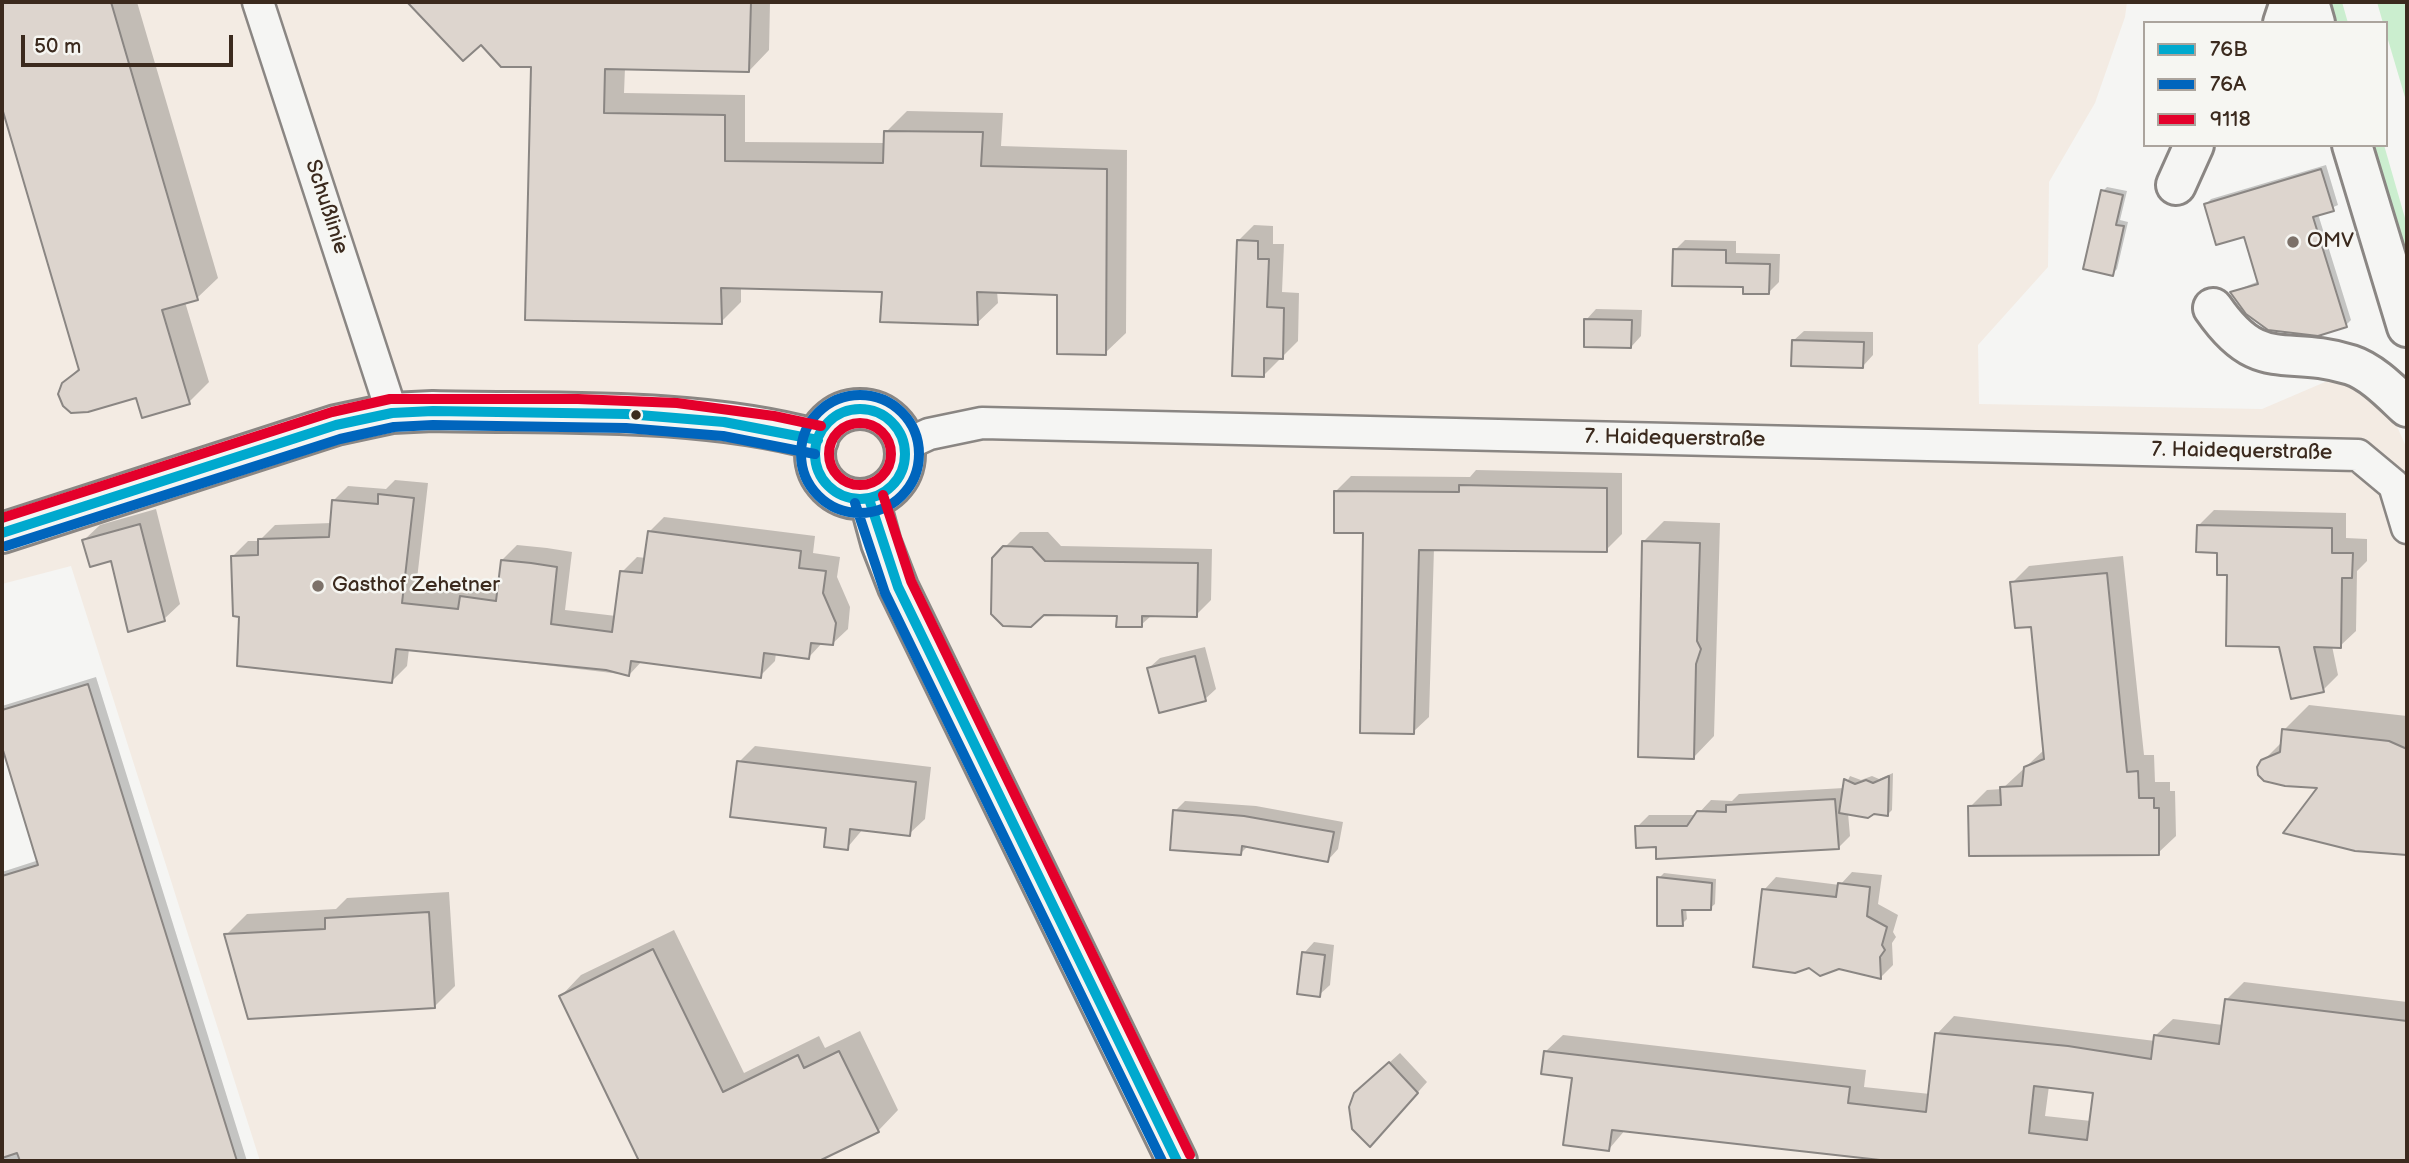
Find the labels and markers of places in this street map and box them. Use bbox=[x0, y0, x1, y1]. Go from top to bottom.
place label: OMV bbox=[2307, 229, 2354, 255]
marker: OMV bbox=[2285, 234, 2301, 250]
unlabelled marker bbox=[629, 408, 643, 422]
place label: Gasthof Zehetner bbox=[332, 573, 500, 599]
marker: Gasthof Zehetner bbox=[310, 578, 326, 594]

